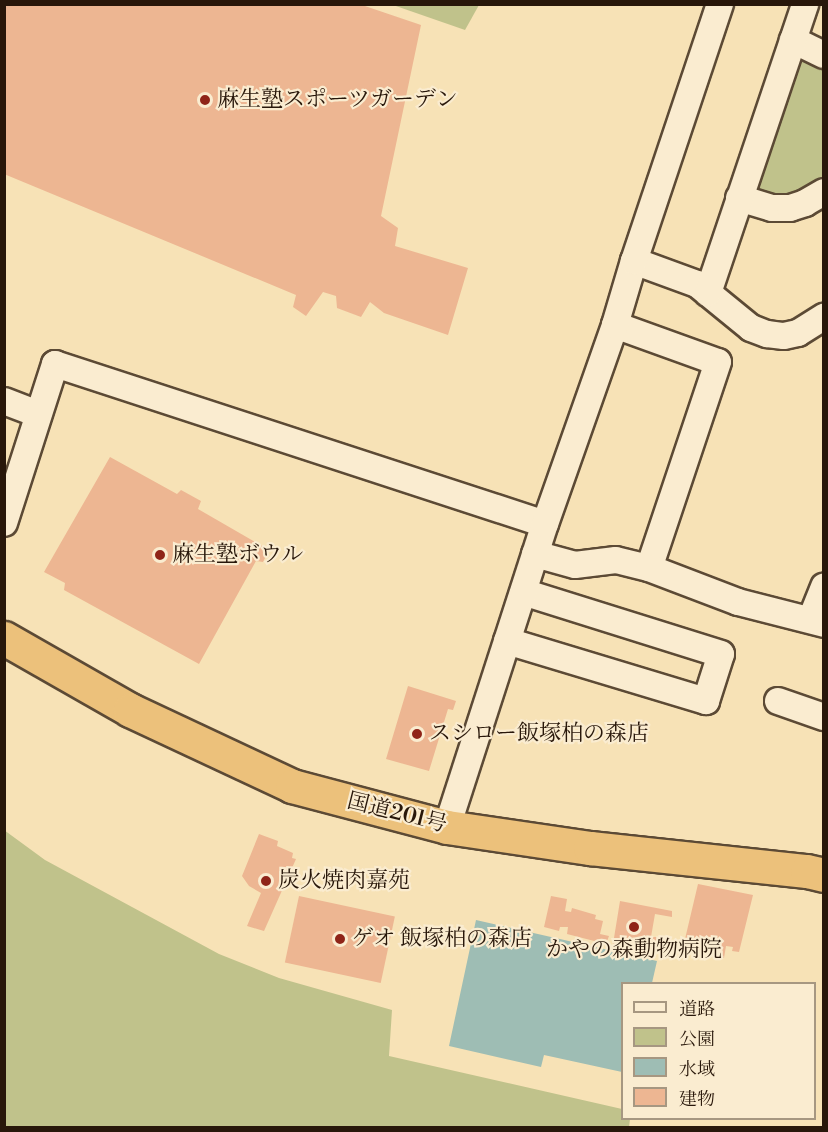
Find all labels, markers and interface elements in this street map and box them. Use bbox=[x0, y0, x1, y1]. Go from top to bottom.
place label: 麻生塾スポーツガーデン bbox=[217, 87, 459, 113]
marker: 麻生塾スポーツガーデン bbox=[198, 93, 212, 107]
place label: 麻生塾ボウル bbox=[172, 542, 304, 568]
marker: 麻生塾ボウル bbox=[153, 548, 167, 562]
place label: スシロー飯塚柏の森店 bbox=[429, 721, 649, 747]
marker: スシロー飯塚柏の森店 bbox=[410, 727, 424, 741]
street label: 国道201号 bbox=[344, 788, 450, 838]
place label: 炭火焼肉嘉苑 bbox=[278, 868, 410, 894]
marker: 炭火焼肉嘉苑 bbox=[259, 874, 273, 888]
marker: かやの森動物病院 bbox=[627, 920, 641, 934]
place label: ゲオ 飯塚柏の森店 bbox=[352, 926, 533, 952]
marker: ゲオ 飯塚柏の森店 bbox=[333, 932, 347, 946]
place label: かやの森動物病院 bbox=[546, 937, 722, 963]
legend bbox=[621, 982, 816, 1120]
text: 道路 bbox=[679, 998, 715, 1021]
text: 公園 bbox=[679, 1028, 715, 1051]
text: 水域 bbox=[679, 1058, 715, 1081]
text: 建物 bbox=[679, 1088, 715, 1111]

